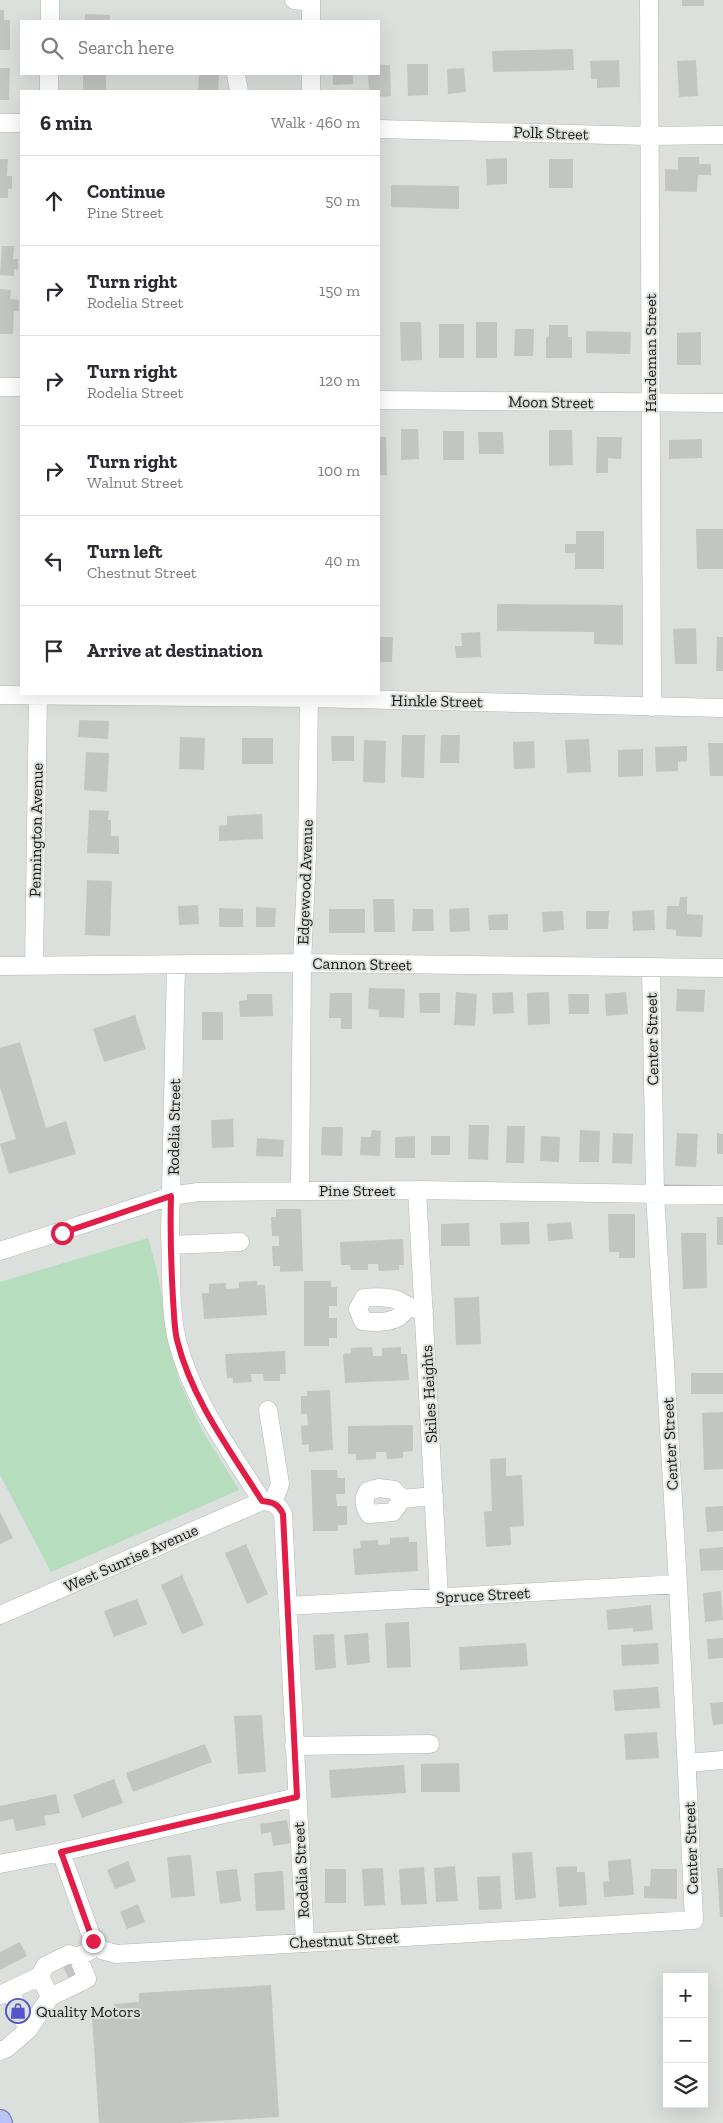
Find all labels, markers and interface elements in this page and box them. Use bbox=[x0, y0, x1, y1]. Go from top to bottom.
search box bbox=[20, 20, 380, 75]
icon: search bbox=[38, 34, 66, 62]
text: Search here bbox=[78, 36, 174, 59]
text: 6 min bbox=[40, 110, 92, 135]
text: Walk · 460 m bbox=[271, 113, 360, 132]
street label: Polk Street bbox=[513, 122, 589, 144]
text: Continue bbox=[87, 180, 165, 203]
icon: ahead bbox=[40, 187, 68, 215]
text: 50 m bbox=[325, 191, 360, 210]
text: Pine Street bbox=[87, 203, 163, 222]
text: Turn right bbox=[87, 270, 177, 293]
icon: right bbox=[40, 277, 68, 305]
text: 150 m bbox=[319, 281, 360, 300]
text: Rodelia Street bbox=[87, 293, 183, 312]
street label: Hardeman Street bbox=[641, 293, 660, 413]
text: Turn right bbox=[87, 360, 177, 383]
icon: right bbox=[40, 367, 68, 395]
text: 120 m bbox=[319, 371, 360, 390]
text: Rodelia Street bbox=[87, 383, 183, 402]
street label: Moon Street bbox=[508, 392, 594, 412]
text: Turn right bbox=[87, 450, 177, 473]
icon: right bbox=[40, 457, 68, 485]
text: 100 m bbox=[318, 461, 360, 480]
text: Walnut Street bbox=[87, 473, 183, 492]
text: Turn left bbox=[87, 540, 162, 563]
icon: left bbox=[40, 547, 68, 575]
text: 40 m bbox=[325, 551, 360, 570]
text: Chestnut Street bbox=[87, 563, 197, 582]
icon: arrive bbox=[40, 637, 68, 665]
text: Arrive at destination bbox=[87, 639, 263, 662]
street label: Hinkle Street bbox=[391, 691, 483, 711]
street label: Pennington Avenue bbox=[25, 763, 47, 897]
street label: Edgewood Avenue bbox=[293, 819, 317, 945]
street label: Cannon Street bbox=[312, 954, 412, 974]
street label: Center Street bbox=[642, 992, 662, 1086]
street label: Rodelia Street bbox=[164, 1079, 184, 1175]
street label: Pine Street bbox=[319, 1181, 395, 1200]
route start bbox=[51, 1222, 74, 1245]
street label: Skiles Heights bbox=[417, 1344, 441, 1444]
street label: Center Street bbox=[658, 1397, 682, 1491]
street label: West Sunrise Avenue bbox=[61, 1520, 201, 1596]
street label: Spruce Street bbox=[436, 1583, 530, 1607]
street label: Center Street bbox=[680, 1801, 702, 1895]
street label: Rodelia Street bbox=[289, 1821, 313, 1919]
street label: Chestnut Street bbox=[289, 1928, 399, 1952]
route end bbox=[82, 1930, 105, 1953]
map controls bbox=[663, 1973, 708, 2108]
button: + bbox=[663, 1973, 708, 2018]
shop icon: Quality Motors bbox=[5, 1998, 31, 2024]
place label: Quality Motors bbox=[36, 2002, 140, 2021]
button: − bbox=[663, 2018, 708, 2063]
button: layers bbox=[663, 2063, 708, 2108]

